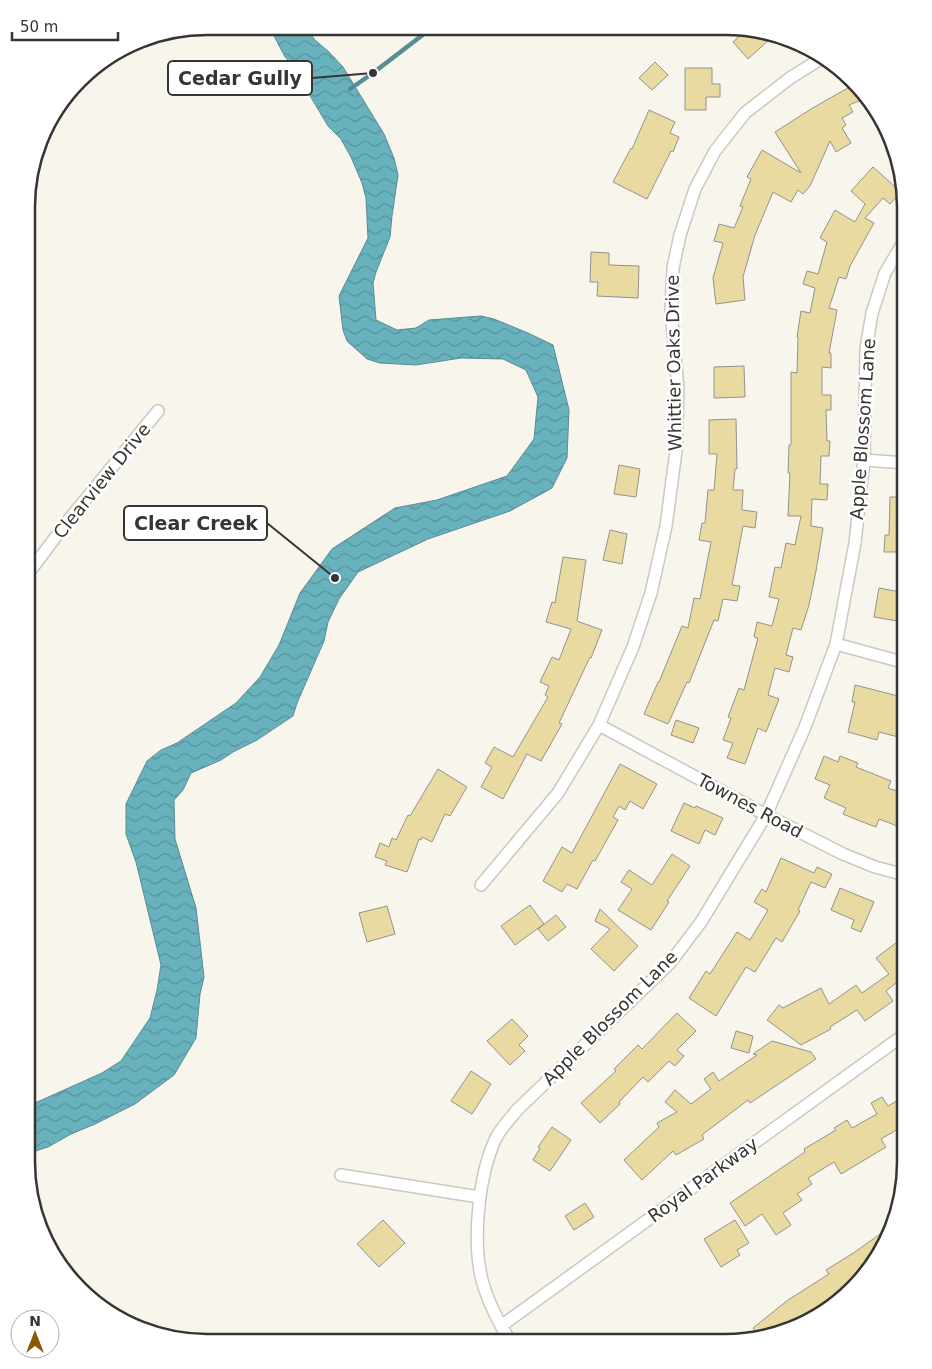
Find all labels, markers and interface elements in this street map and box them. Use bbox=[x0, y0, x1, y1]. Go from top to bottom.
scale bar bbox=[12, 10, 119, 42]
text: 50 m bbox=[20, 18, 58, 36]
callout: Cedar Gully bbox=[168, 61, 312, 95]
text: Cedar Gully bbox=[178, 67, 302, 89]
street label: Whittier Oaks Drive bbox=[661, 275, 686, 451]
street label: Apple Blossom Lane bbox=[846, 338, 879, 520]
street label: Clearview Drive bbox=[49, 419, 155, 543]
callout: Clear Creek bbox=[124, 506, 267, 540]
text: Clear Creek bbox=[134, 512, 258, 534]
street label: Townes Road bbox=[693, 768, 807, 842]
street label: Apple Blossom Lane bbox=[538, 946, 681, 1089]
street label: Royal Parkway bbox=[644, 1133, 762, 1226]
north arrow bbox=[10, 1309, 60, 1359]
text: N bbox=[29, 1313, 41, 1329]

